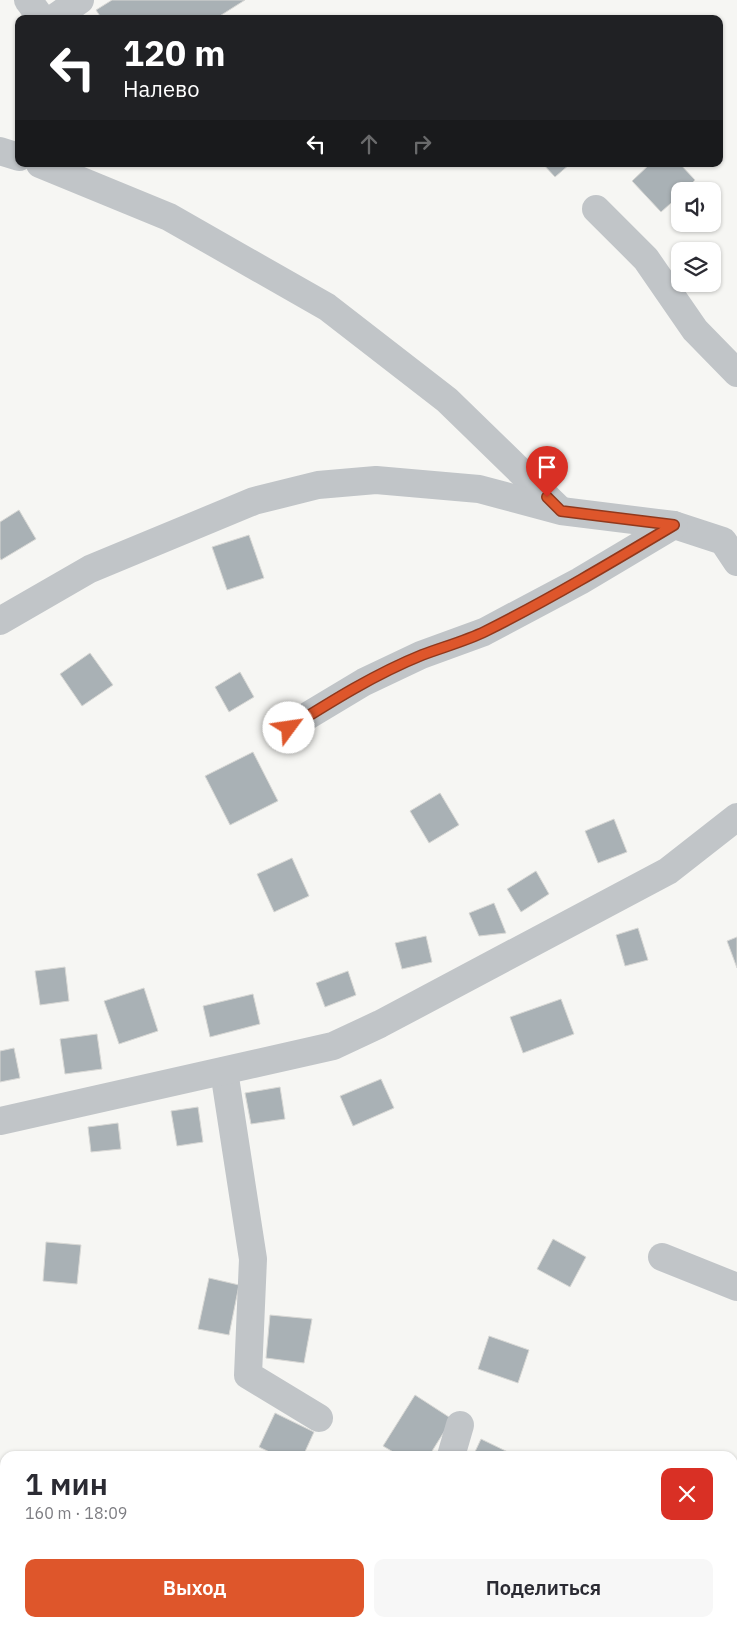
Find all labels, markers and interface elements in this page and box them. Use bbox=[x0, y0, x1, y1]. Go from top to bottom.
text: 120 m bbox=[123, 30, 226, 76]
icon: left bbox=[40, 35, 105, 100]
text: Налево bbox=[123, 74, 200, 103]
icon: left bbox=[302, 130, 330, 158]
icon: ahead bbox=[355, 130, 383, 158]
icon: right bbox=[408, 130, 436, 158]
map controls bbox=[671, 182, 721, 292]
button: sound bbox=[671, 182, 721, 232]
button: layers bbox=[671, 242, 721, 292]
pin bbox=[526, 446, 568, 497]
icon: arrive bbox=[533, 453, 561, 481]
position arrow bbox=[262, 701, 314, 753]
text: 1 мин bbox=[25, 1464, 108, 1503]
button: close bbox=[661, 1468, 713, 1520]
text: 160 m · 18:09 bbox=[25, 1503, 127, 1523]
button: Выход bbox=[25, 1559, 364, 1617]
button: Поделиться bbox=[374, 1559, 713, 1617]

